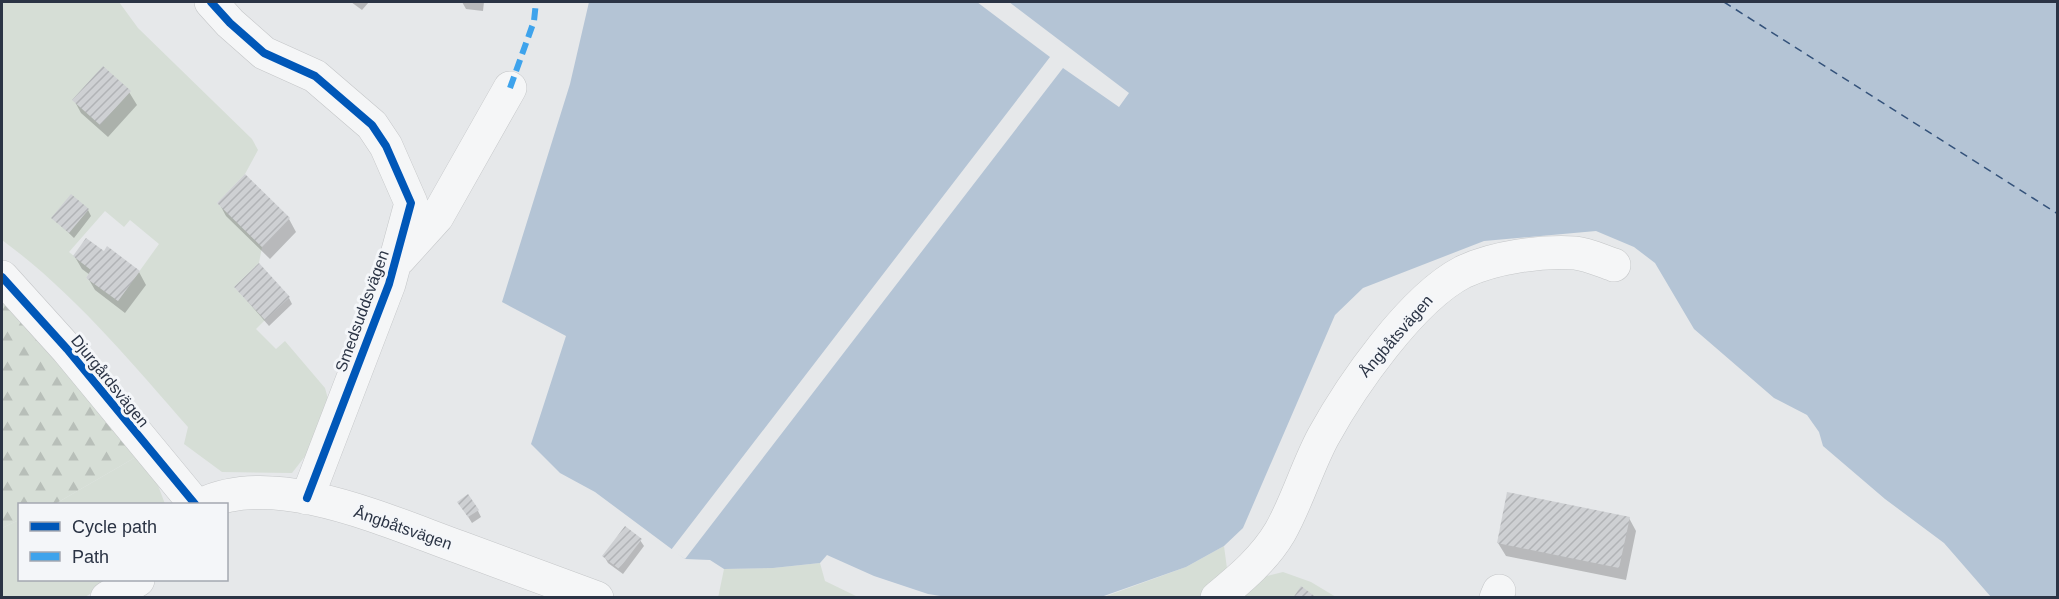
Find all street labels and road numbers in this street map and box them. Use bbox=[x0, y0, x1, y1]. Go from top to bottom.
street label: Smedsuddsvägen bbox=[332, 248, 392, 374]
street label: Ångbåtsvägen bbox=[1355, 291, 1436, 380]
street label: Djurgårdsvägen bbox=[68, 332, 152, 430]
street label: Ångbåtsvägen bbox=[352, 502, 454, 553]

